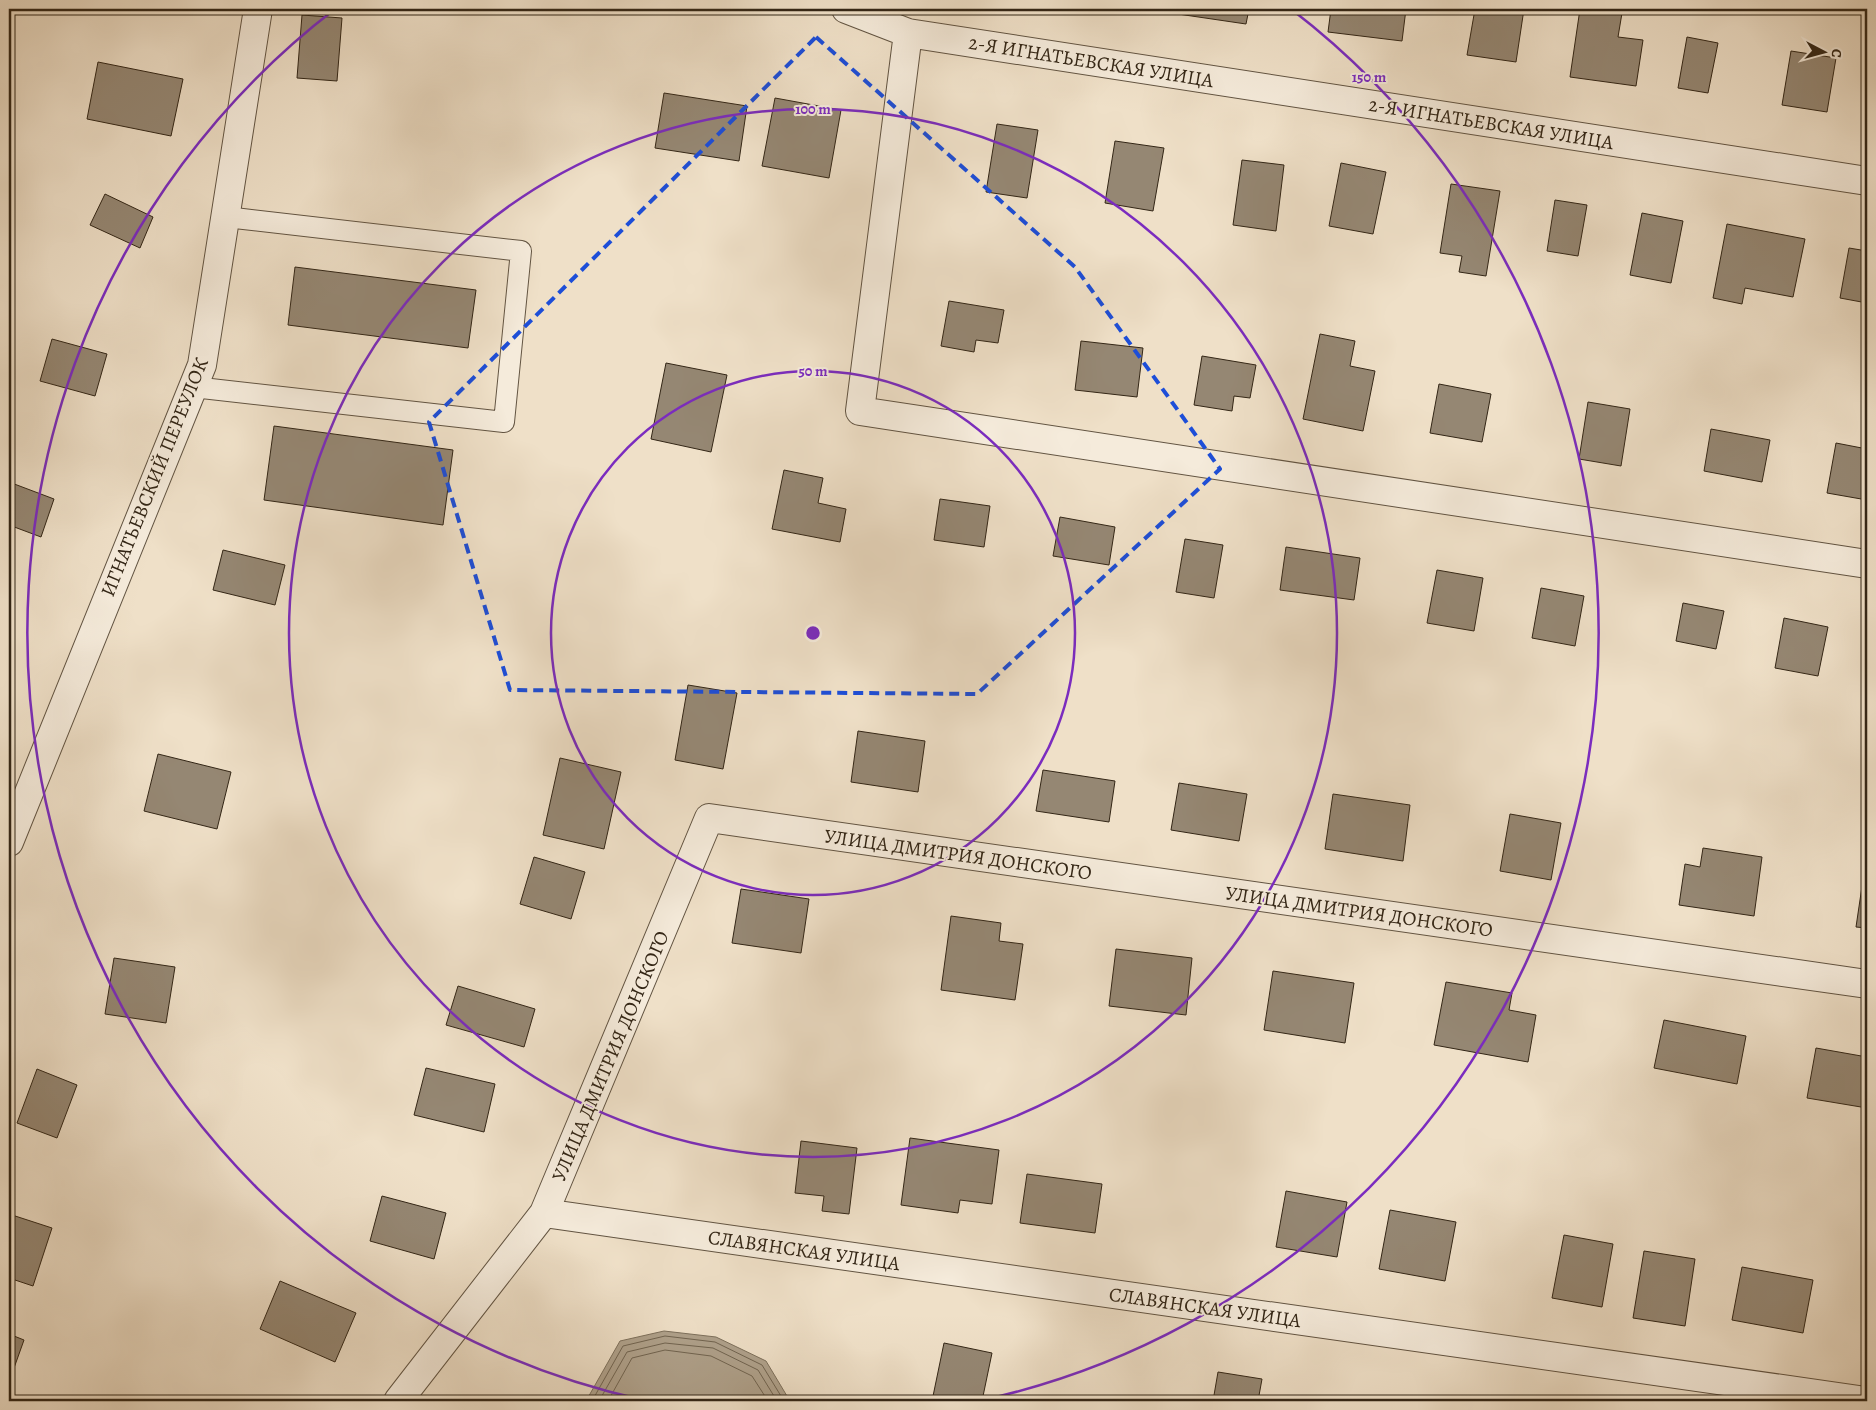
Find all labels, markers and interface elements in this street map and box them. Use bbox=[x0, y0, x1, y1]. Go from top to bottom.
north arrow bbox=[1798, 28, 1848, 78]
street label: 2-Я ИГНАТЬЕВСКАЯ УЛИЦА bbox=[967, 29, 1216, 94]
text: С bbox=[1826, 48, 1846, 59]
text: 150 m bbox=[1352, 67, 1387, 87]
street label: 2-Я ИГНАТЬЕВСКАЯ УЛИЦА bbox=[1367, 91, 1616, 156]
text: 100 m bbox=[795, 99, 831, 119]
street label: ИГНАТЬЕВСКИЙ ПЕРЕУЛОК bbox=[94, 354, 215, 601]
text: 50 m bbox=[798, 361, 828, 381]
centre of rings bbox=[804, 624, 822, 642]
street label: УЛИЦА ДМИТРИЯ ДОНСКОГО bbox=[822, 822, 1094, 887]
street label: УЛИЦА ДМИТРИЯ ДОНСКОГО bbox=[1223, 879, 1495, 944]
street label: УЛИЦА ДМИТРИЯ ДОНСКОГО bbox=[545, 927, 676, 1186]
street label: СЛАВЯНСКАЯ УЛИЦА bbox=[706, 1224, 902, 1277]
street label: СЛАВЯНСКАЯ УЛИЦА bbox=[1107, 1281, 1303, 1334]

